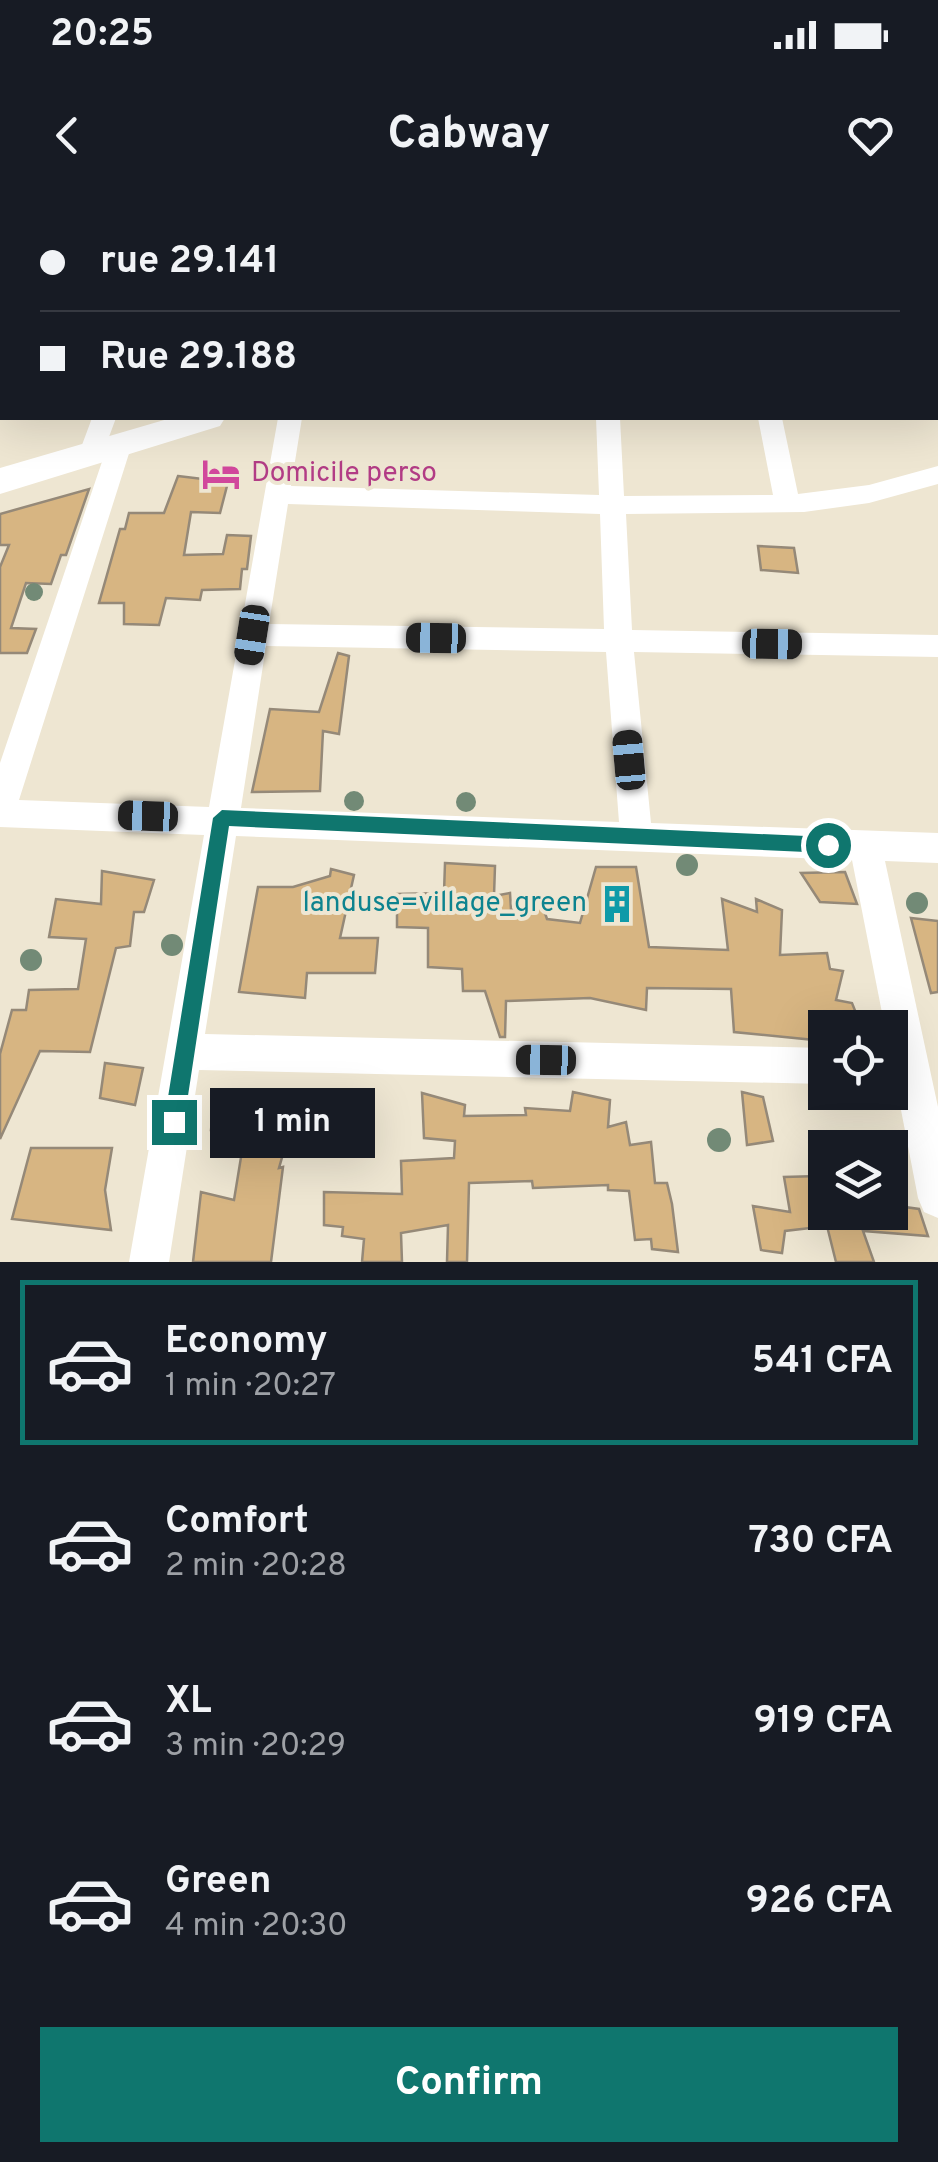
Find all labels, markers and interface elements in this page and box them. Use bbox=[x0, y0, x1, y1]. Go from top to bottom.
text: 20:25 bbox=[50, 11, 154, 60]
text: Cabway bbox=[388, 107, 550, 164]
icon: back bbox=[40, 108, 95, 163]
icon: heart bbox=[843, 108, 898, 163]
text: rue 29.141 bbox=[100, 238, 279, 287]
text: Rue 29.188 bbox=[100, 334, 297, 383]
hotel icon: Domicile perso bbox=[200, 453, 242, 495]
place label: Domicile perso bbox=[251, 456, 437, 492]
car bbox=[232, 603, 272, 667]
car bbox=[406, 622, 466, 654]
car bbox=[742, 628, 802, 660]
car bbox=[611, 729, 647, 791]
car bbox=[117, 800, 179, 832]
route start bbox=[806, 823, 851, 868]
building icon: landuse=village_green bbox=[596, 883, 638, 925]
place label: landuse=village_green bbox=[302, 886, 587, 922]
map controls bbox=[808, 1010, 908, 1230]
button: locate bbox=[808, 1010, 908, 1110]
car bbox=[516, 1044, 576, 1076]
callout: 1 min bbox=[209, 1087, 374, 1157]
route end bbox=[152, 1100, 197, 1145]
text: 1 min bbox=[254, 1103, 331, 1143]
button: layers bbox=[808, 1130, 908, 1230]
icon: car bbox=[45, 1318, 135, 1408]
text: Economy bbox=[165, 1318, 327, 1367]
text: 541 CFA bbox=[752, 1338, 893, 1387]
text: 1 min · 20:27 bbox=[165, 1367, 336, 1407]
icon: car bbox=[45, 1498, 135, 1588]
text: Comfort bbox=[165, 1498, 309, 1547]
text: 730 CFA bbox=[748, 1518, 893, 1567]
text: 2 min · 20:28 bbox=[165, 1547, 347, 1587]
icon: car bbox=[45, 1678, 135, 1768]
text: XL bbox=[165, 1678, 212, 1727]
text: 919 CFA bbox=[754, 1698, 893, 1747]
text: 3 min · 20:29 bbox=[165, 1727, 346, 1767]
icon: car bbox=[45, 1858, 135, 1948]
text: Green bbox=[165, 1858, 271, 1907]
text: 926 CFA bbox=[745, 1878, 893, 1927]
text: 4 min · 20:30 bbox=[165, 1907, 348, 1947]
button: Confirm bbox=[40, 2027, 898, 2142]

